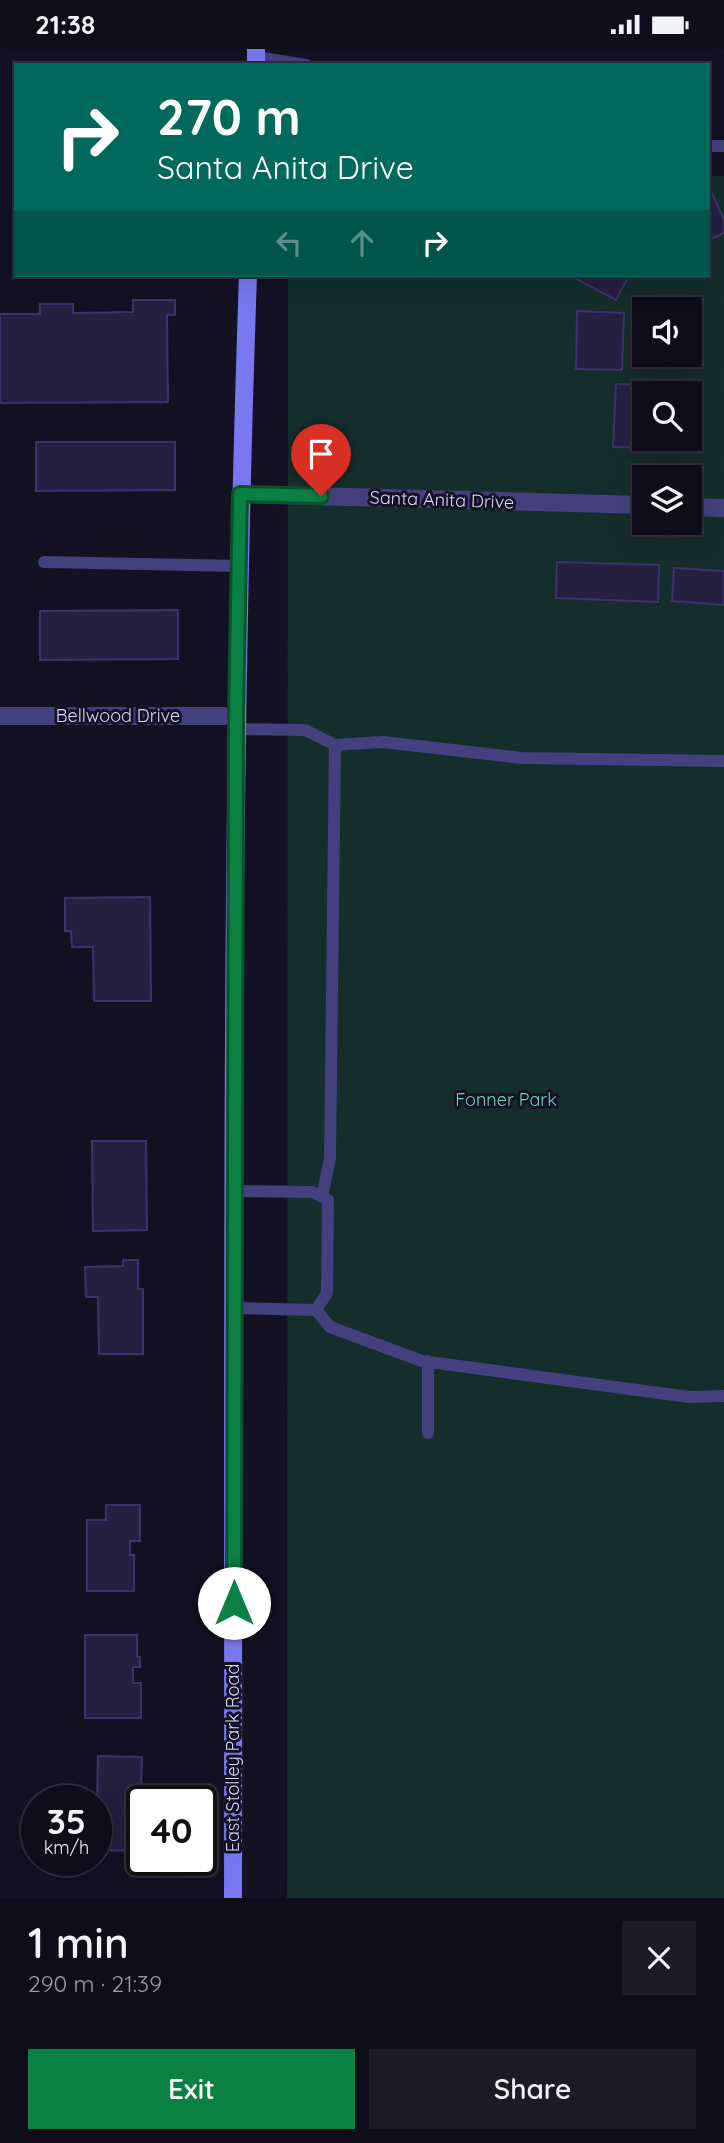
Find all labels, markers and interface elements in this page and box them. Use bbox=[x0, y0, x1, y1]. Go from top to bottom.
text: 21:38 bbox=[35, 8, 95, 41]
text: 270 m bbox=[157, 86, 301, 147]
icon: right bbox=[42, 91, 133, 182]
text: Santa Anita Drive bbox=[157, 147, 414, 187]
icon: left bbox=[270, 224, 308, 262]
icon: ahead bbox=[343, 224, 381, 262]
icon: right bbox=[416, 224, 454, 262]
map controls bbox=[632, 297, 702, 535]
button: sound bbox=[632, 297, 702, 367]
button: search bbox=[632, 381, 702, 451]
pin bbox=[291, 424, 351, 496]
icon: arrive bbox=[302, 435, 340, 473]
button: layers bbox=[632, 465, 702, 535]
street label: Santa Anita Drive bbox=[369, 485, 515, 514]
street label: Bellwood Drive bbox=[56, 704, 180, 727]
park label: Fonner Park bbox=[455, 1088, 557, 1111]
position arrow bbox=[197, 1566, 271, 1640]
street label: East Stolley Park Road bbox=[221, 1664, 244, 1852]
speed limit sign: 40 bbox=[126, 1785, 217, 1876]
text: 35 bbox=[47, 1799, 86, 1843]
text: km/h bbox=[44, 1836, 89, 1859]
text: 1 min bbox=[28, 1916, 129, 1969]
button: close bbox=[622, 1921, 696, 1995]
text: 290 m · 21:39 bbox=[28, 1969, 162, 1998]
button: Exit bbox=[28, 2049, 355, 2129]
button: Share bbox=[369, 2049, 696, 2129]

